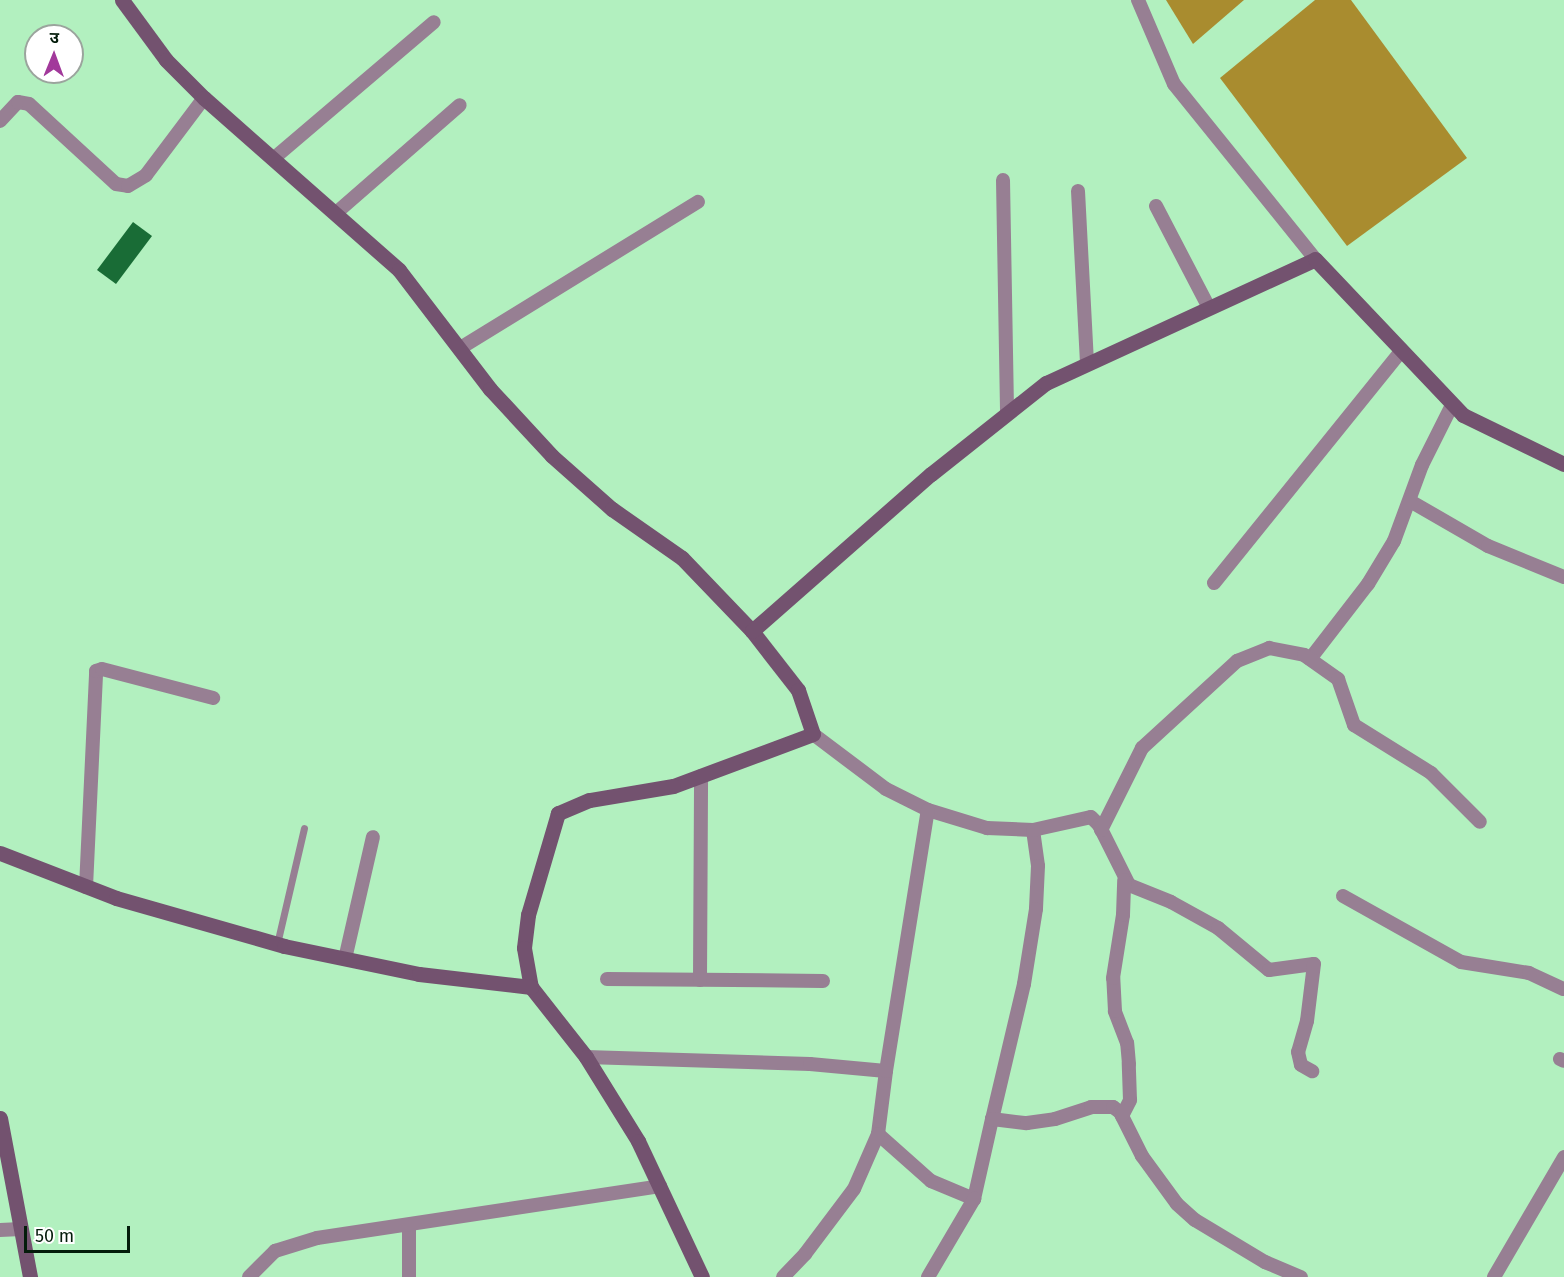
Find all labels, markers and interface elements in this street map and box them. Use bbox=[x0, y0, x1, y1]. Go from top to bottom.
north arrow bbox=[24, 24, 84, 84]
text: उ bbox=[49, 28, 59, 47]
scale bar bbox=[27, 1214, 134, 1252]
text: 50 m bbox=[35, 1225, 74, 1247]

